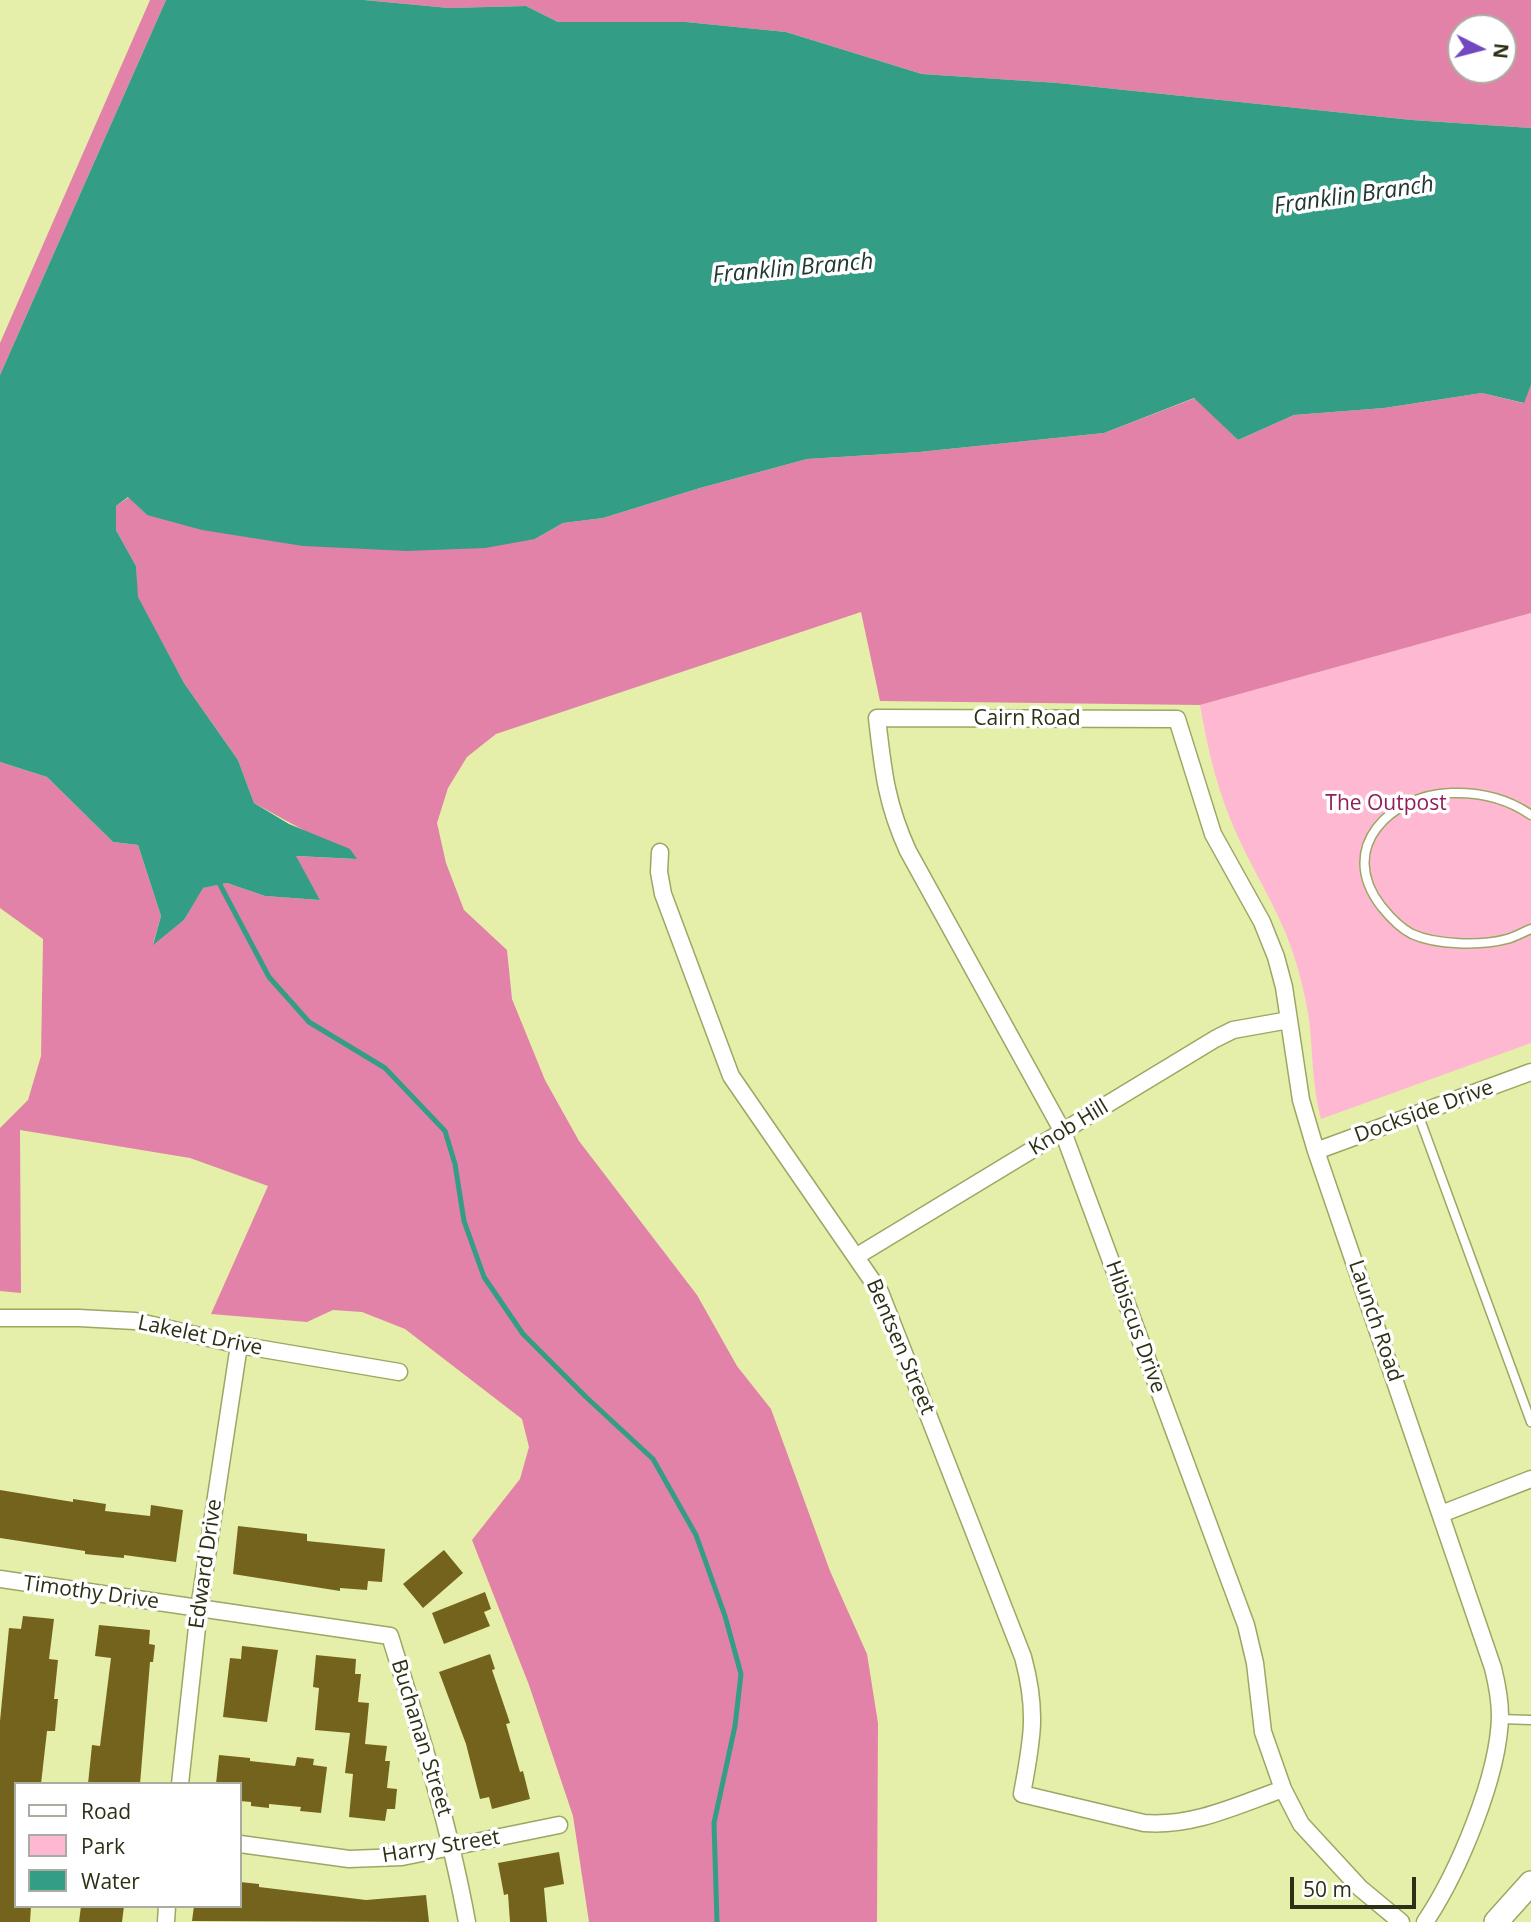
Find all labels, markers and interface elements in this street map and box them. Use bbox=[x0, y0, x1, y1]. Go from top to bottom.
north arrow bbox=[1447, 14, 1517, 84]
text: N bbox=[1487, 42, 1515, 60]
water label: Franklin Branch bbox=[1272, 171, 1436, 221]
water label: Franklin Branch bbox=[711, 248, 875, 290]
street label: Cairn Road bbox=[973, 706, 1081, 732]
park label: The Outpost bbox=[1325, 791, 1447, 817]
street label: Dockside Drive bbox=[1351, 1075, 1497, 1149]
street label: Knob Hill bbox=[1025, 1095, 1113, 1161]
street label: Launch Road bbox=[1342, 1257, 1408, 1385]
street label: Hibiscus Drive bbox=[1099, 1258, 1171, 1396]
street label: Bentsen Street bbox=[860, 1276, 940, 1418]
street label: Lakelet Drive bbox=[135, 1310, 265, 1362]
street label: Edward Drive bbox=[184, 1498, 228, 1630]
street label: Timothy Drive bbox=[22, 1571, 160, 1615]
street label: Buchanan Street bbox=[385, 1657, 457, 1819]
legend bbox=[14, 1782, 242, 1908]
text: Road bbox=[81, 1797, 131, 1825]
street label: Harry Street bbox=[380, 1825, 502, 1869]
text: Park bbox=[81, 1832, 125, 1860]
scale bar bbox=[1293, 1862, 1419, 1906]
text: Water bbox=[81, 1867, 140, 1895]
text: 50 m bbox=[1303, 1875, 1352, 1903]

